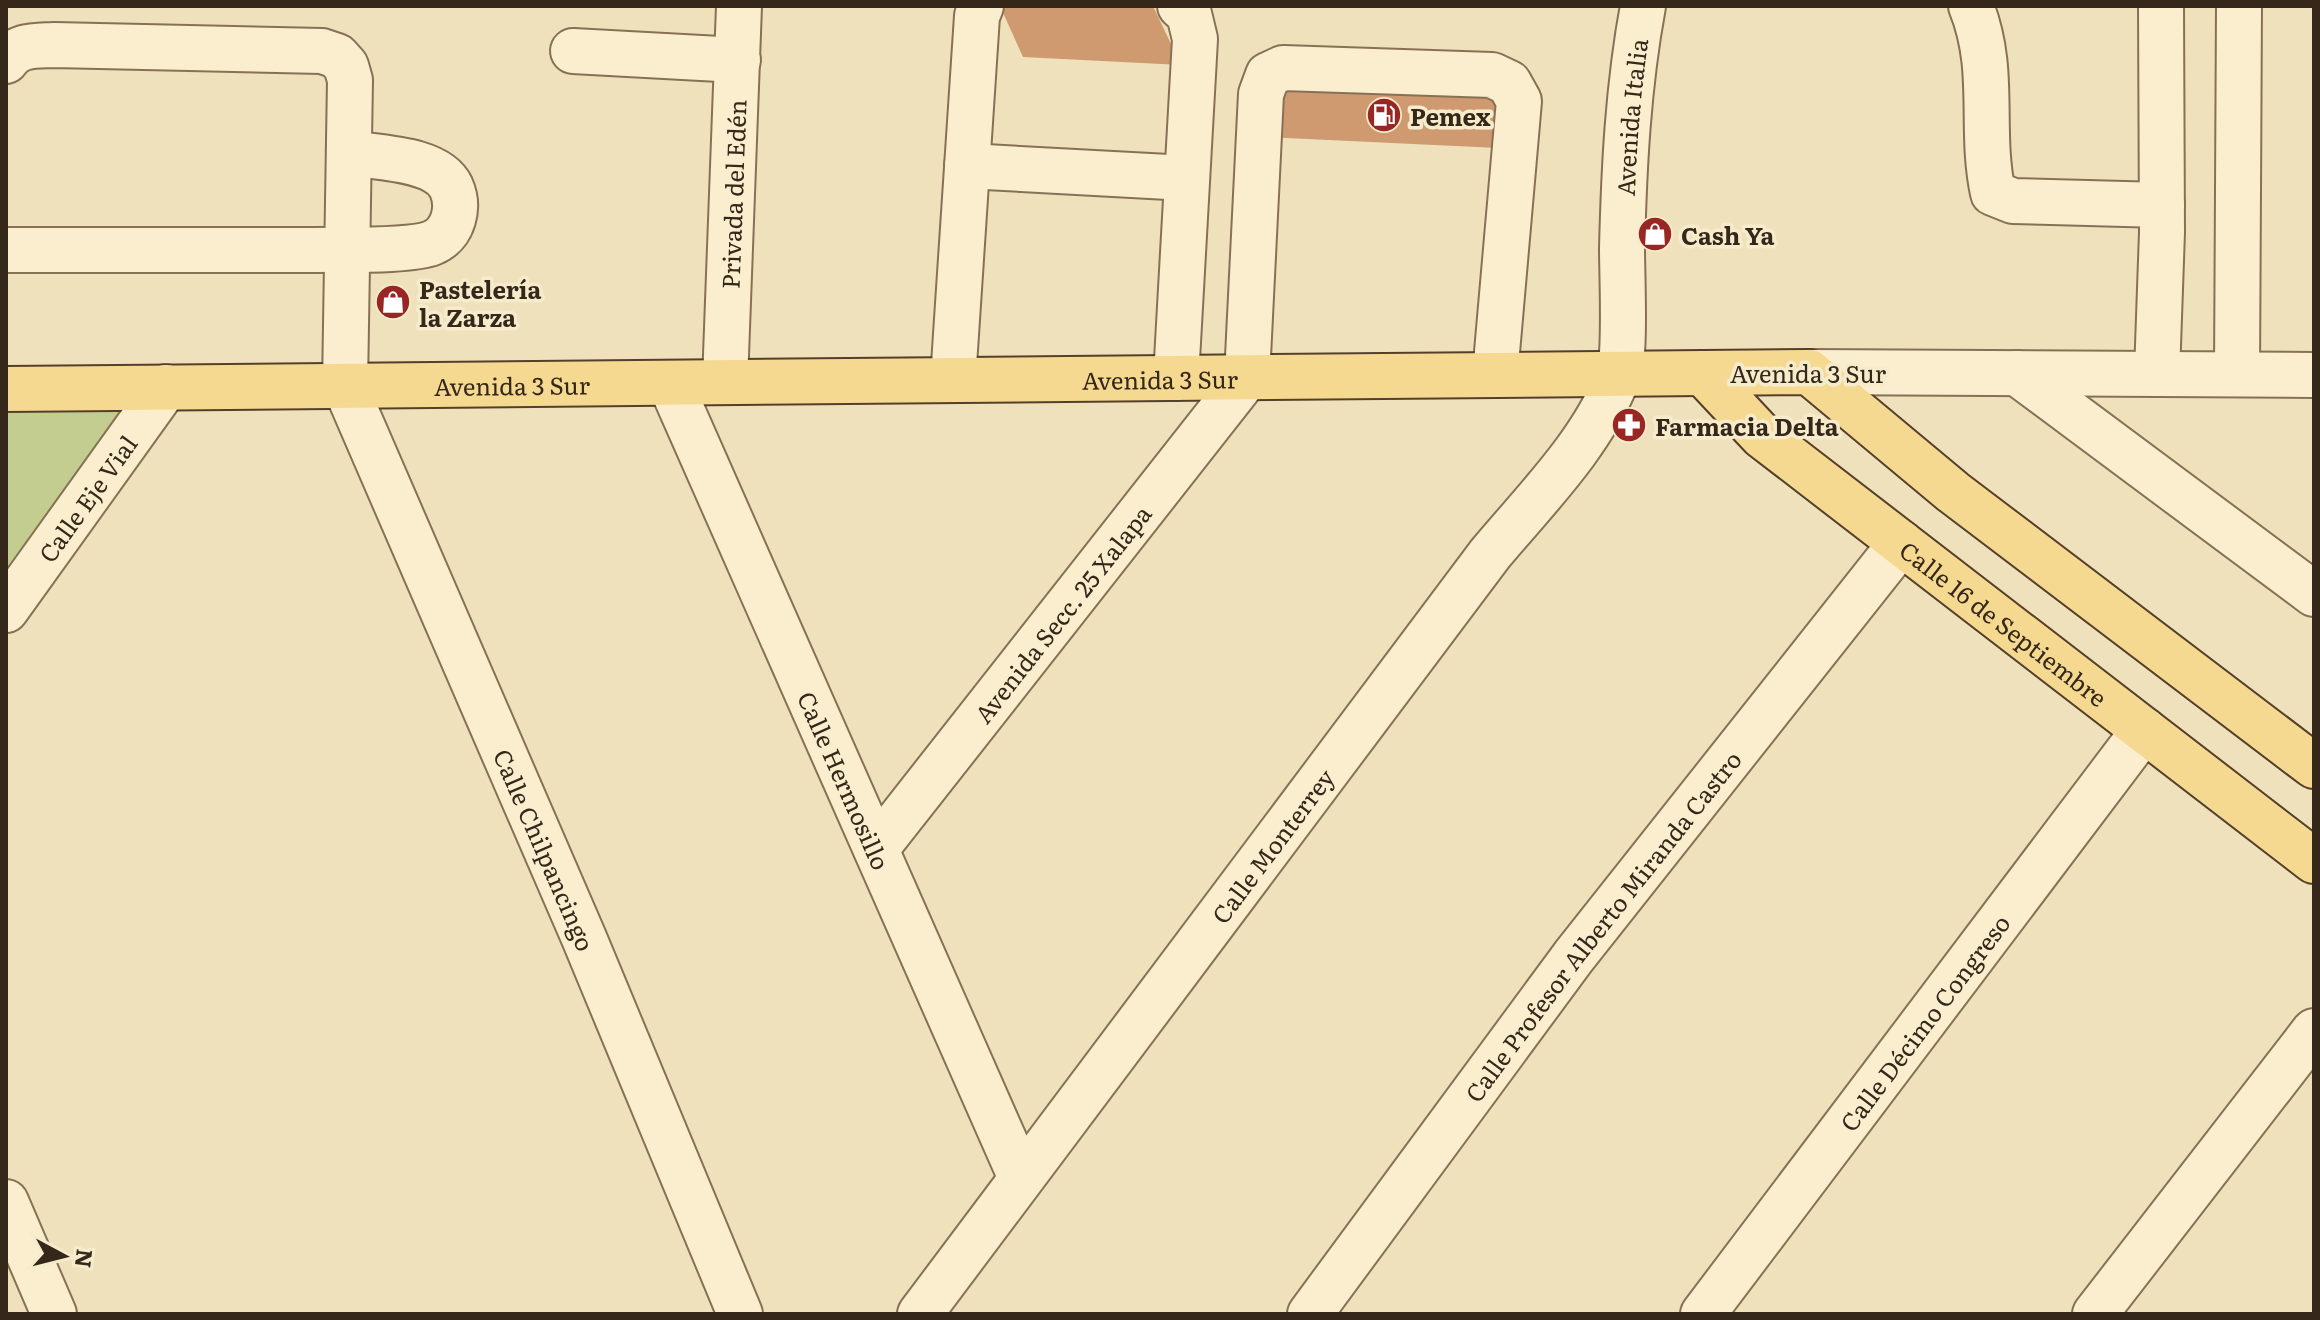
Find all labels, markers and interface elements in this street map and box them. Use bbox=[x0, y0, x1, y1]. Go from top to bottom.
street label: Avenida Italia bbox=[1606, 36, 1655, 197]
fuel station icon: Pemex bbox=[1365, 96, 1403, 134]
place label: Pemex bbox=[1410, 98, 1491, 133]
street label: Privada del Edén bbox=[711, 99, 753, 289]
shop icon: Cash Ya bbox=[1636, 215, 1674, 253]
place label: Cash Ya bbox=[1681, 217, 1775, 252]
place label: Pastelería la Zarza bbox=[419, 271, 542, 334]
shop icon: Pastelería la Zarza bbox=[374, 283, 412, 321]
street label: Avenida 3 Sur bbox=[1730, 355, 1887, 390]
street label: Avenida 3 Sur bbox=[1082, 360, 1239, 396]
street label: Avenida 3 Sur bbox=[434, 366, 591, 402]
pharmacy icon: Farmacia Delta bbox=[1610, 406, 1648, 444]
place label: Farmacia Delta bbox=[1655, 408, 1839, 443]
street label: Calle Eje Vial bbox=[29, 427, 144, 569]
street label: Avenida Secc. 25 Xalapa bbox=[965, 497, 1158, 730]
street label: Calle 16 de Septiembre bbox=[1893, 531, 2115, 714]
street label: Calle Hermosillo bbox=[791, 685, 900, 875]
street label: Calle Profesor Alberto Miranda Castro bbox=[1455, 742, 1748, 1108]
street label: Calle Chilpancingo bbox=[486, 743, 605, 956]
street label: Calle Monterrey bbox=[1202, 760, 1341, 930]
street label: Calle Décimo Congreso bbox=[1830, 906, 2017, 1138]
north arrow bbox=[24, 1216, 104, 1296]
text: N bbox=[68, 1247, 103, 1270]

